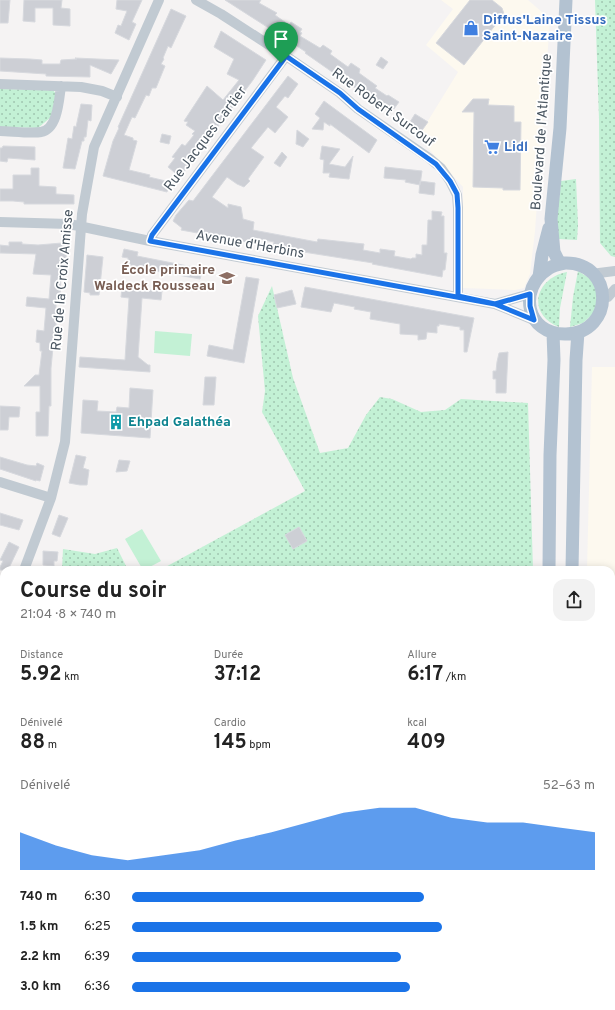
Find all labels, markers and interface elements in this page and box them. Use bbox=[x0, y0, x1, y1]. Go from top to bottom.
place label: Diffus'Laine Tissus Saint-Nazaire bbox=[483, 12, 607, 45]
shop icon: Diffus'Laine Tissus Saint-Nazaire bbox=[462, 19, 480, 37]
pin bbox=[264, 22, 298, 63]
icon: arrive bbox=[270, 28, 292, 50]
street label: Boulevard de l'Atlantique bbox=[528, 53, 556, 211]
street label: Rue Robert Surcouf bbox=[328, 65, 438, 151]
street label: Rue Jacques Cartier bbox=[161, 83, 251, 195]
supermarket icon: Lidl bbox=[483, 138, 501, 156]
place label: Lidl bbox=[504, 139, 528, 156]
street label: Rue de la Croix Amisse bbox=[48, 209, 78, 351]
street label: Avenue d'Herbins bbox=[194, 227, 306, 263]
place label: École primaire Waldeck Rousseau bbox=[94, 261, 215, 295]
school or university icon: École primaire Waldeck Rousseau bbox=[218, 269, 236, 287]
building icon: Ehpad Galathéa bbox=[107, 413, 125, 431]
place label: Ehpad Galathéa bbox=[128, 414, 231, 431]
text: Course du soir bbox=[20, 578, 167, 605]
button: share bbox=[553, 579, 595, 621]
text: 21:04 · 8 × 740 m bbox=[20, 607, 116, 623]
text: Distance bbox=[20, 648, 63, 662]
text: Durée bbox=[214, 648, 243, 662]
text: Allure bbox=[407, 648, 437, 662]
text: 5.92 bbox=[20, 662, 62, 688]
text: 37:12 bbox=[214, 662, 261, 688]
text: 6:17 bbox=[407, 662, 443, 688]
text: km bbox=[62, 670, 79, 684]
text: /km bbox=[443, 670, 466, 684]
text: Dénivelé bbox=[20, 716, 63, 730]
text: Cardio bbox=[214, 716, 246, 730]
text: kcal bbox=[407, 716, 427, 730]
text: 88 bbox=[20, 730, 45, 756]
text: 145 bbox=[214, 730, 247, 756]
text: 409 bbox=[407, 730, 446, 756]
text: m bbox=[45, 738, 57, 752]
text: bpm bbox=[247, 738, 271, 752]
text: Dénivelé bbox=[20, 778, 70, 794]
text: 52–63 m bbox=[543, 778, 595, 794]
text: 740 m bbox=[20, 889, 57, 905]
text: 6:30 bbox=[84, 889, 111, 905]
text: 1.5 km bbox=[20, 919, 58, 935]
text: 6:25 bbox=[84, 919, 111, 935]
text: 2.2 km bbox=[20, 949, 61, 965]
text: 6:39 bbox=[84, 949, 110, 965]
text: 3.0 km bbox=[20, 979, 61, 995]
text: 6:36 bbox=[84, 979, 110, 995]

